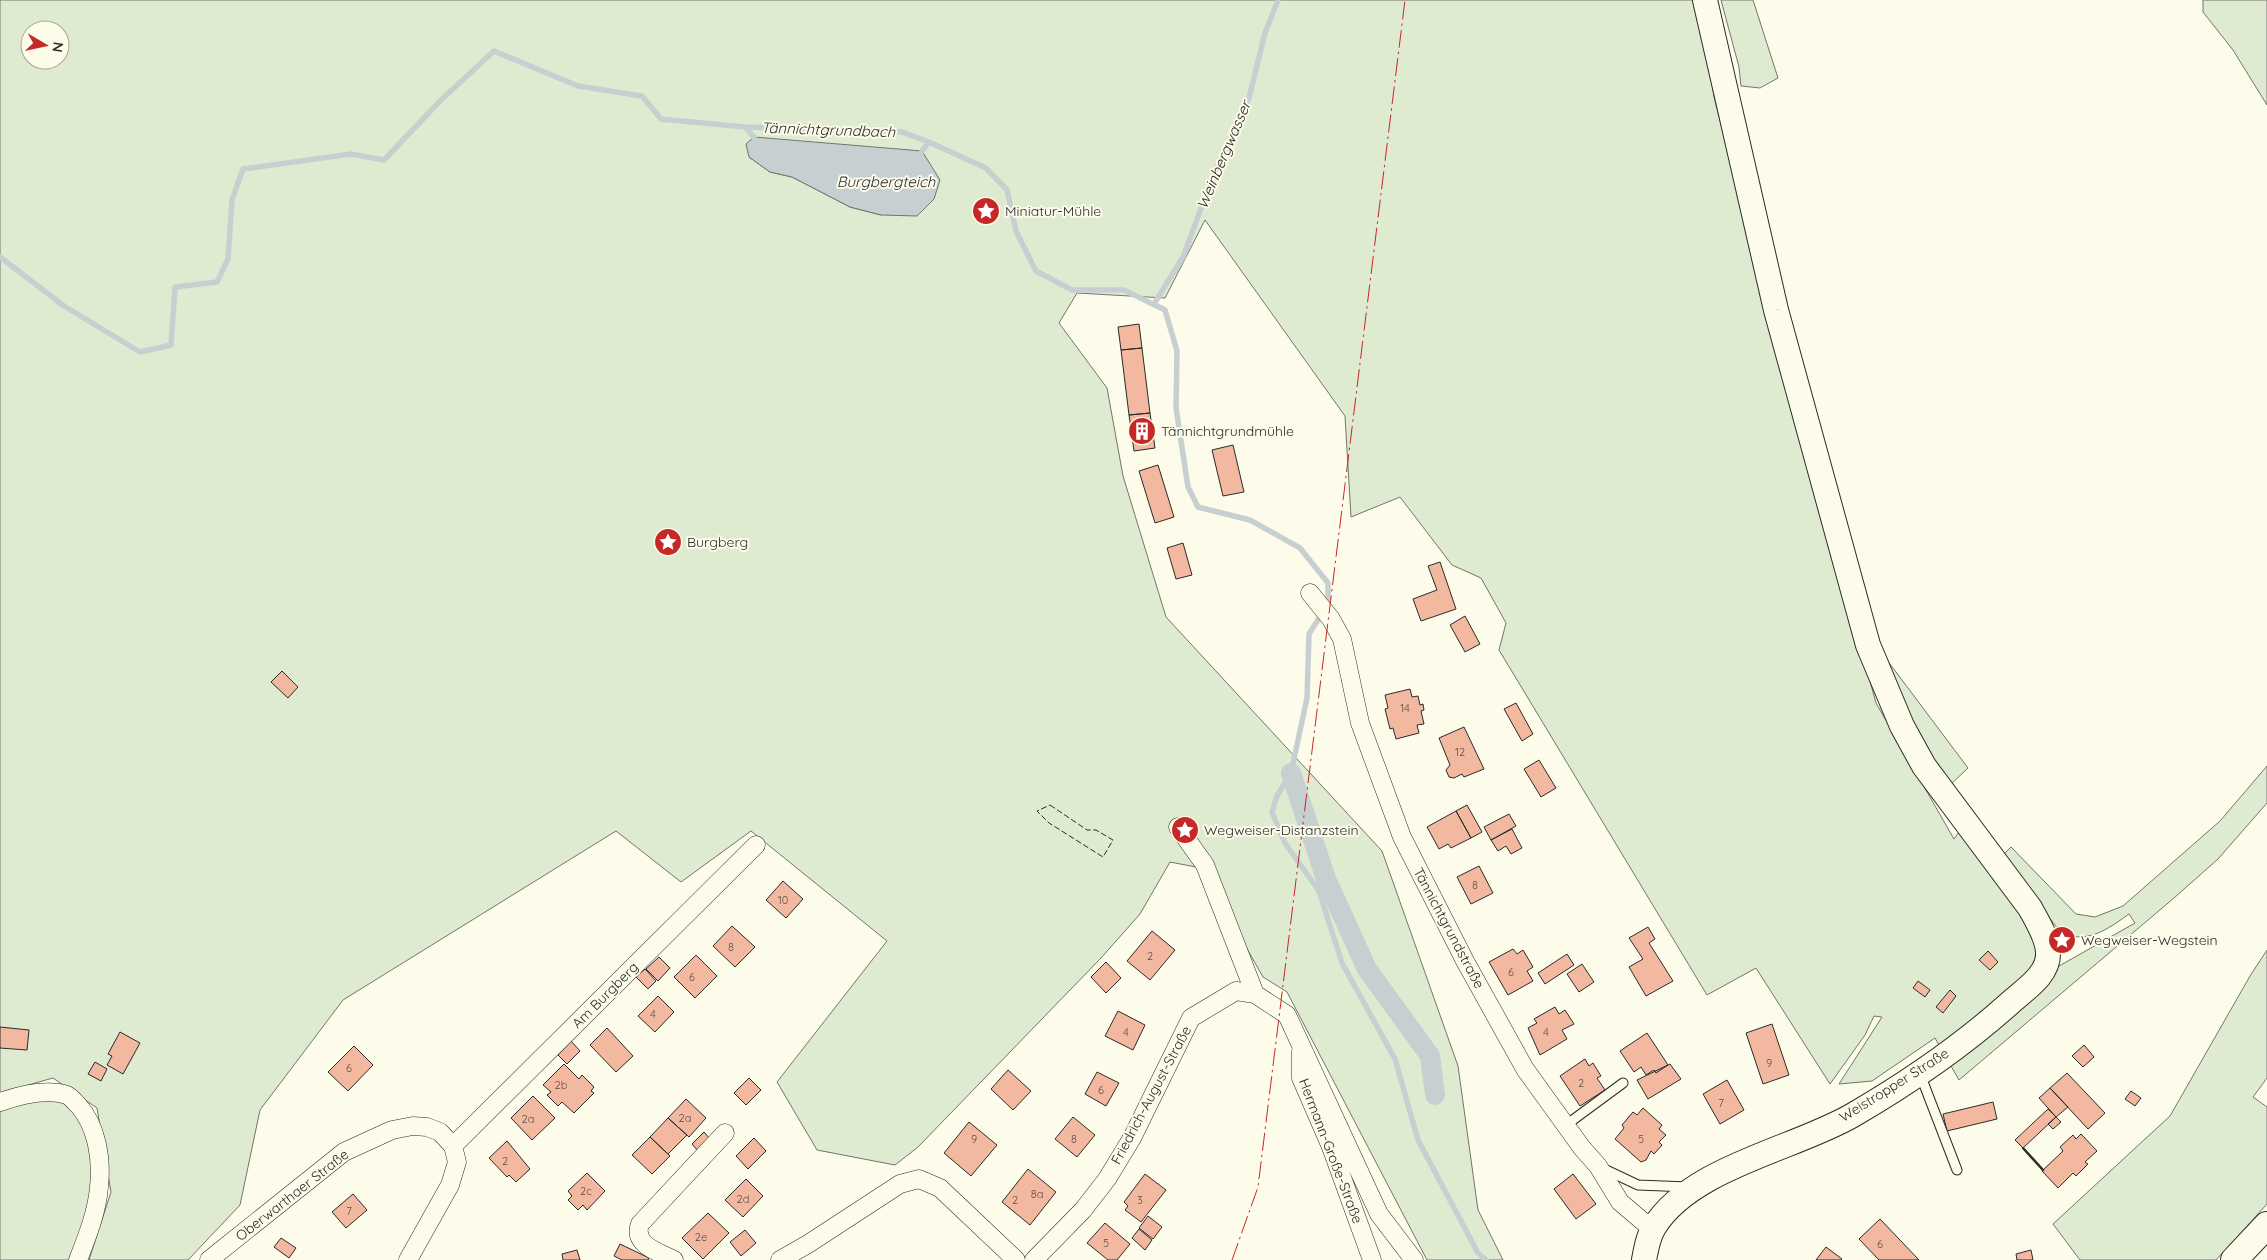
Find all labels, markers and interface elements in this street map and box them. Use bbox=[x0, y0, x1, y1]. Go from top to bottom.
north arrow bbox=[20, 20, 70, 70]
text: N bbox=[48, 41, 68, 54]
water label: Weinbergwasser bbox=[1192, 96, 1256, 212]
water label: Tännichtgrundbach bbox=[761, 118, 896, 141]
water label: Burgbergteich bbox=[837, 172, 936, 191]
place icon: Miniatur-Mühle bbox=[971, 196, 1001, 226]
place label: Miniatur-Mühle bbox=[1005, 202, 1101, 220]
building icon: Tännichtgrundmühle bbox=[1127, 416, 1157, 446]
place label: Tännichtgrundmühle bbox=[1161, 422, 1294, 440]
place icon: Burgberg bbox=[653, 527, 683, 557]
place label: Burgberg bbox=[687, 533, 748, 551]
house number: 14 bbox=[1400, 701, 1410, 715]
house number: 12 bbox=[1455, 745, 1465, 759]
place icon: Wegweiser-Distanzstein bbox=[1170, 815, 1200, 845]
place label: Wegweiser-Distanzstein bbox=[1204, 821, 1359, 839]
street label: Tännichtgrundstraße bbox=[1409, 864, 1489, 992]
house number: 8 bbox=[1472, 878, 1478, 892]
house number: 10 bbox=[778, 893, 788, 907]
place icon: Wegweiser-Wegstein bbox=[2047, 925, 2077, 955]
place label: Wegweiser-Wegstein bbox=[2081, 931, 2218, 949]
house number: 8 bbox=[728, 940, 734, 954]
house number: 2 bbox=[1147, 949, 1153, 963]
street label: Am Burgberg bbox=[568, 958, 642, 1032]
house number: 6 bbox=[1508, 965, 1514, 979]
house number: 6 bbox=[689, 970, 695, 984]
house number: 4 bbox=[650, 1007, 656, 1021]
street label: Friedrich-August-Straße bbox=[1107, 1023, 1195, 1167]
house number: 4 bbox=[1123, 1025, 1129, 1039]
house number: 4 bbox=[1543, 1025, 1549, 1039]
street label: Weistropper Straße bbox=[1836, 1044, 1952, 1126]
house number: 9 bbox=[1766, 1056, 1772, 1070]
house number: 6 bbox=[346, 1061, 352, 1075]
street label: Hermann-Große-Straße bbox=[1295, 1076, 1367, 1226]
house number: 2 bbox=[1578, 1076, 1584, 1090]
house number: 2b bbox=[555, 1078, 568, 1092]
house number: 6 bbox=[1098, 1083, 1104, 1097]
house number: 7 bbox=[1718, 1096, 1724, 1110]
house number: 2a bbox=[679, 1111, 691, 1125]
house number: 2a bbox=[522, 1112, 534, 1126]
house number: 9 bbox=[971, 1132, 977, 1146]
house number: 8 bbox=[1071, 1132, 1077, 1146]
house number: 5 bbox=[1638, 1132, 1644, 1146]
street label: Oberwarthaer Straße bbox=[232, 1145, 352, 1245]
house number: 2 bbox=[502, 1154, 508, 1168]
house number: 2c bbox=[580, 1184, 592, 1198]
house number: 8a bbox=[1031, 1187, 1043, 1201]
house number: 2d bbox=[737, 1192, 749, 1206]
house number: 2 bbox=[1012, 1193, 1018, 1207]
house number: 3 bbox=[1137, 1193, 1143, 1207]
house number: 7 bbox=[346, 1204, 352, 1218]
house number: 2e bbox=[695, 1230, 707, 1244]
house number: 5 bbox=[1103, 1236, 1109, 1250]
house number: 6 bbox=[1877, 1237, 1883, 1251]

